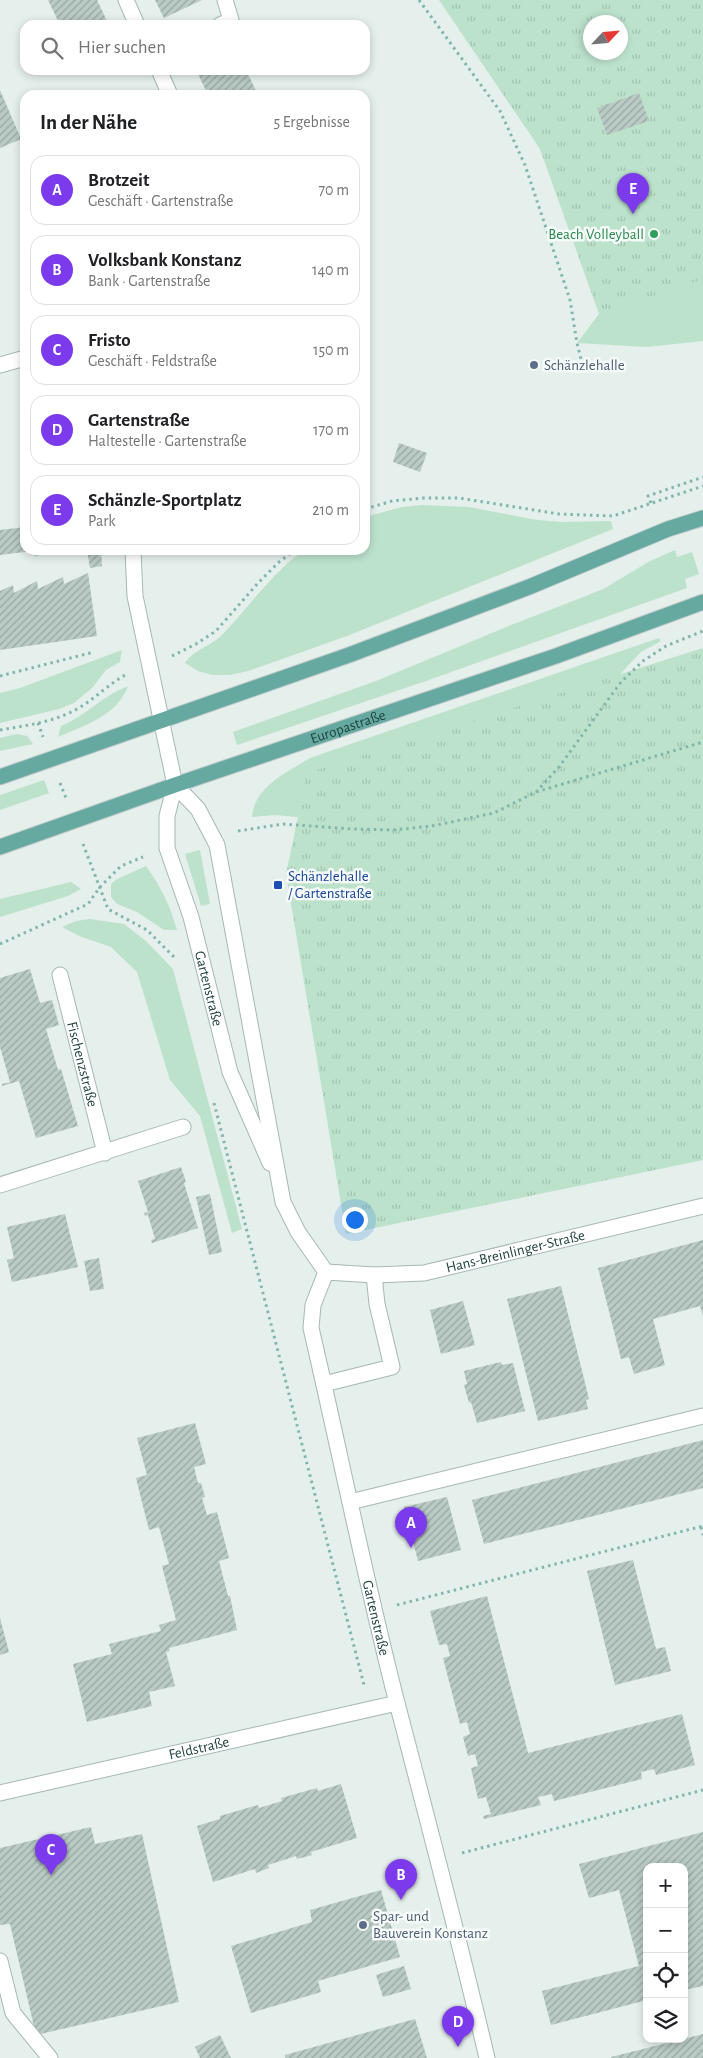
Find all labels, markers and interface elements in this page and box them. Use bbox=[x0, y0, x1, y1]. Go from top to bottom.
north arrow bbox=[583, 15, 628, 60]
search box bbox=[20, 20, 370, 75]
icon: search bbox=[38, 34, 66, 62]
text: Hier suchen bbox=[78, 38, 166, 57]
text: In der Nähe bbox=[40, 112, 137, 133]
text: 5 Ergebnisse bbox=[273, 114, 350, 130]
text: Brotzeit bbox=[88, 171, 150, 190]
pin: E bbox=[617, 173, 649, 214]
text: A bbox=[52, 182, 62, 198]
text: 70 m bbox=[318, 182, 349, 198]
text: Geschäft · Gartenstraße bbox=[88, 193, 233, 209]
place label: Beach Volleyball bbox=[548, 227, 644, 242]
marker: Beach Volleyball bbox=[648, 228, 660, 240]
text: Volksbank Konstanz bbox=[88, 251, 241, 270]
text: B bbox=[52, 262, 62, 278]
text: 140 m bbox=[312, 262, 349, 278]
text: Bank · Gartenstraße bbox=[88, 273, 210, 289]
text: Fristo bbox=[88, 331, 131, 350]
text: C bbox=[53, 342, 61, 358]
text: 150 m bbox=[313, 342, 349, 358]
text: Geschäft · Feldstraße bbox=[88, 353, 217, 369]
place label: Schänzlehalle bbox=[544, 358, 625, 373]
marker: Schänzlehalle bbox=[528, 359, 540, 371]
text: Gartenstraße bbox=[88, 411, 190, 430]
text: D bbox=[52, 422, 62, 438]
text: 170 m bbox=[313, 422, 349, 438]
text: Haltestelle · Gartenstraße bbox=[88, 433, 247, 449]
text: Schänzle-Sportplatz bbox=[88, 491, 241, 510]
text: E bbox=[53, 502, 61, 518]
text: 210 m bbox=[312, 502, 349, 518]
text: Park bbox=[88, 513, 116, 529]
street label: Europastraße bbox=[308, 707, 387, 746]
place label: Schänzlehalle / Gartenstraße bbox=[288, 869, 372, 901]
marker: Schänzlehalle / Gartenstraße bbox=[272, 879, 284, 891]
street label: Gartenstraße bbox=[192, 949, 226, 1028]
street label: Fischenzstraße bbox=[65, 1020, 101, 1108]
your location bbox=[342, 1207, 368, 1233]
street label: Hans-Breinlinger-Straße bbox=[444, 1227, 586, 1275]
pin: A bbox=[395, 1507, 427, 1548]
street label: Gartenstraße bbox=[360, 1579, 392, 1657]
street label: Feldstraße bbox=[167, 1734, 231, 1762]
pin: C bbox=[35, 1834, 67, 1875]
pin: B bbox=[385, 1859, 417, 1900]
map controls bbox=[643, 1863, 688, 2043]
button: + bbox=[643, 1863, 688, 1908]
button: − bbox=[643, 1908, 688, 1953]
place label: Spar- und Bauverein Konstanz bbox=[373, 1909, 488, 1941]
marker: Spar- und Bauverein Konstanz bbox=[357, 1919, 369, 1931]
button: locate bbox=[643, 1953, 688, 1998]
button: layers bbox=[643, 1998, 688, 2043]
pin: D bbox=[442, 2006, 474, 2047]

